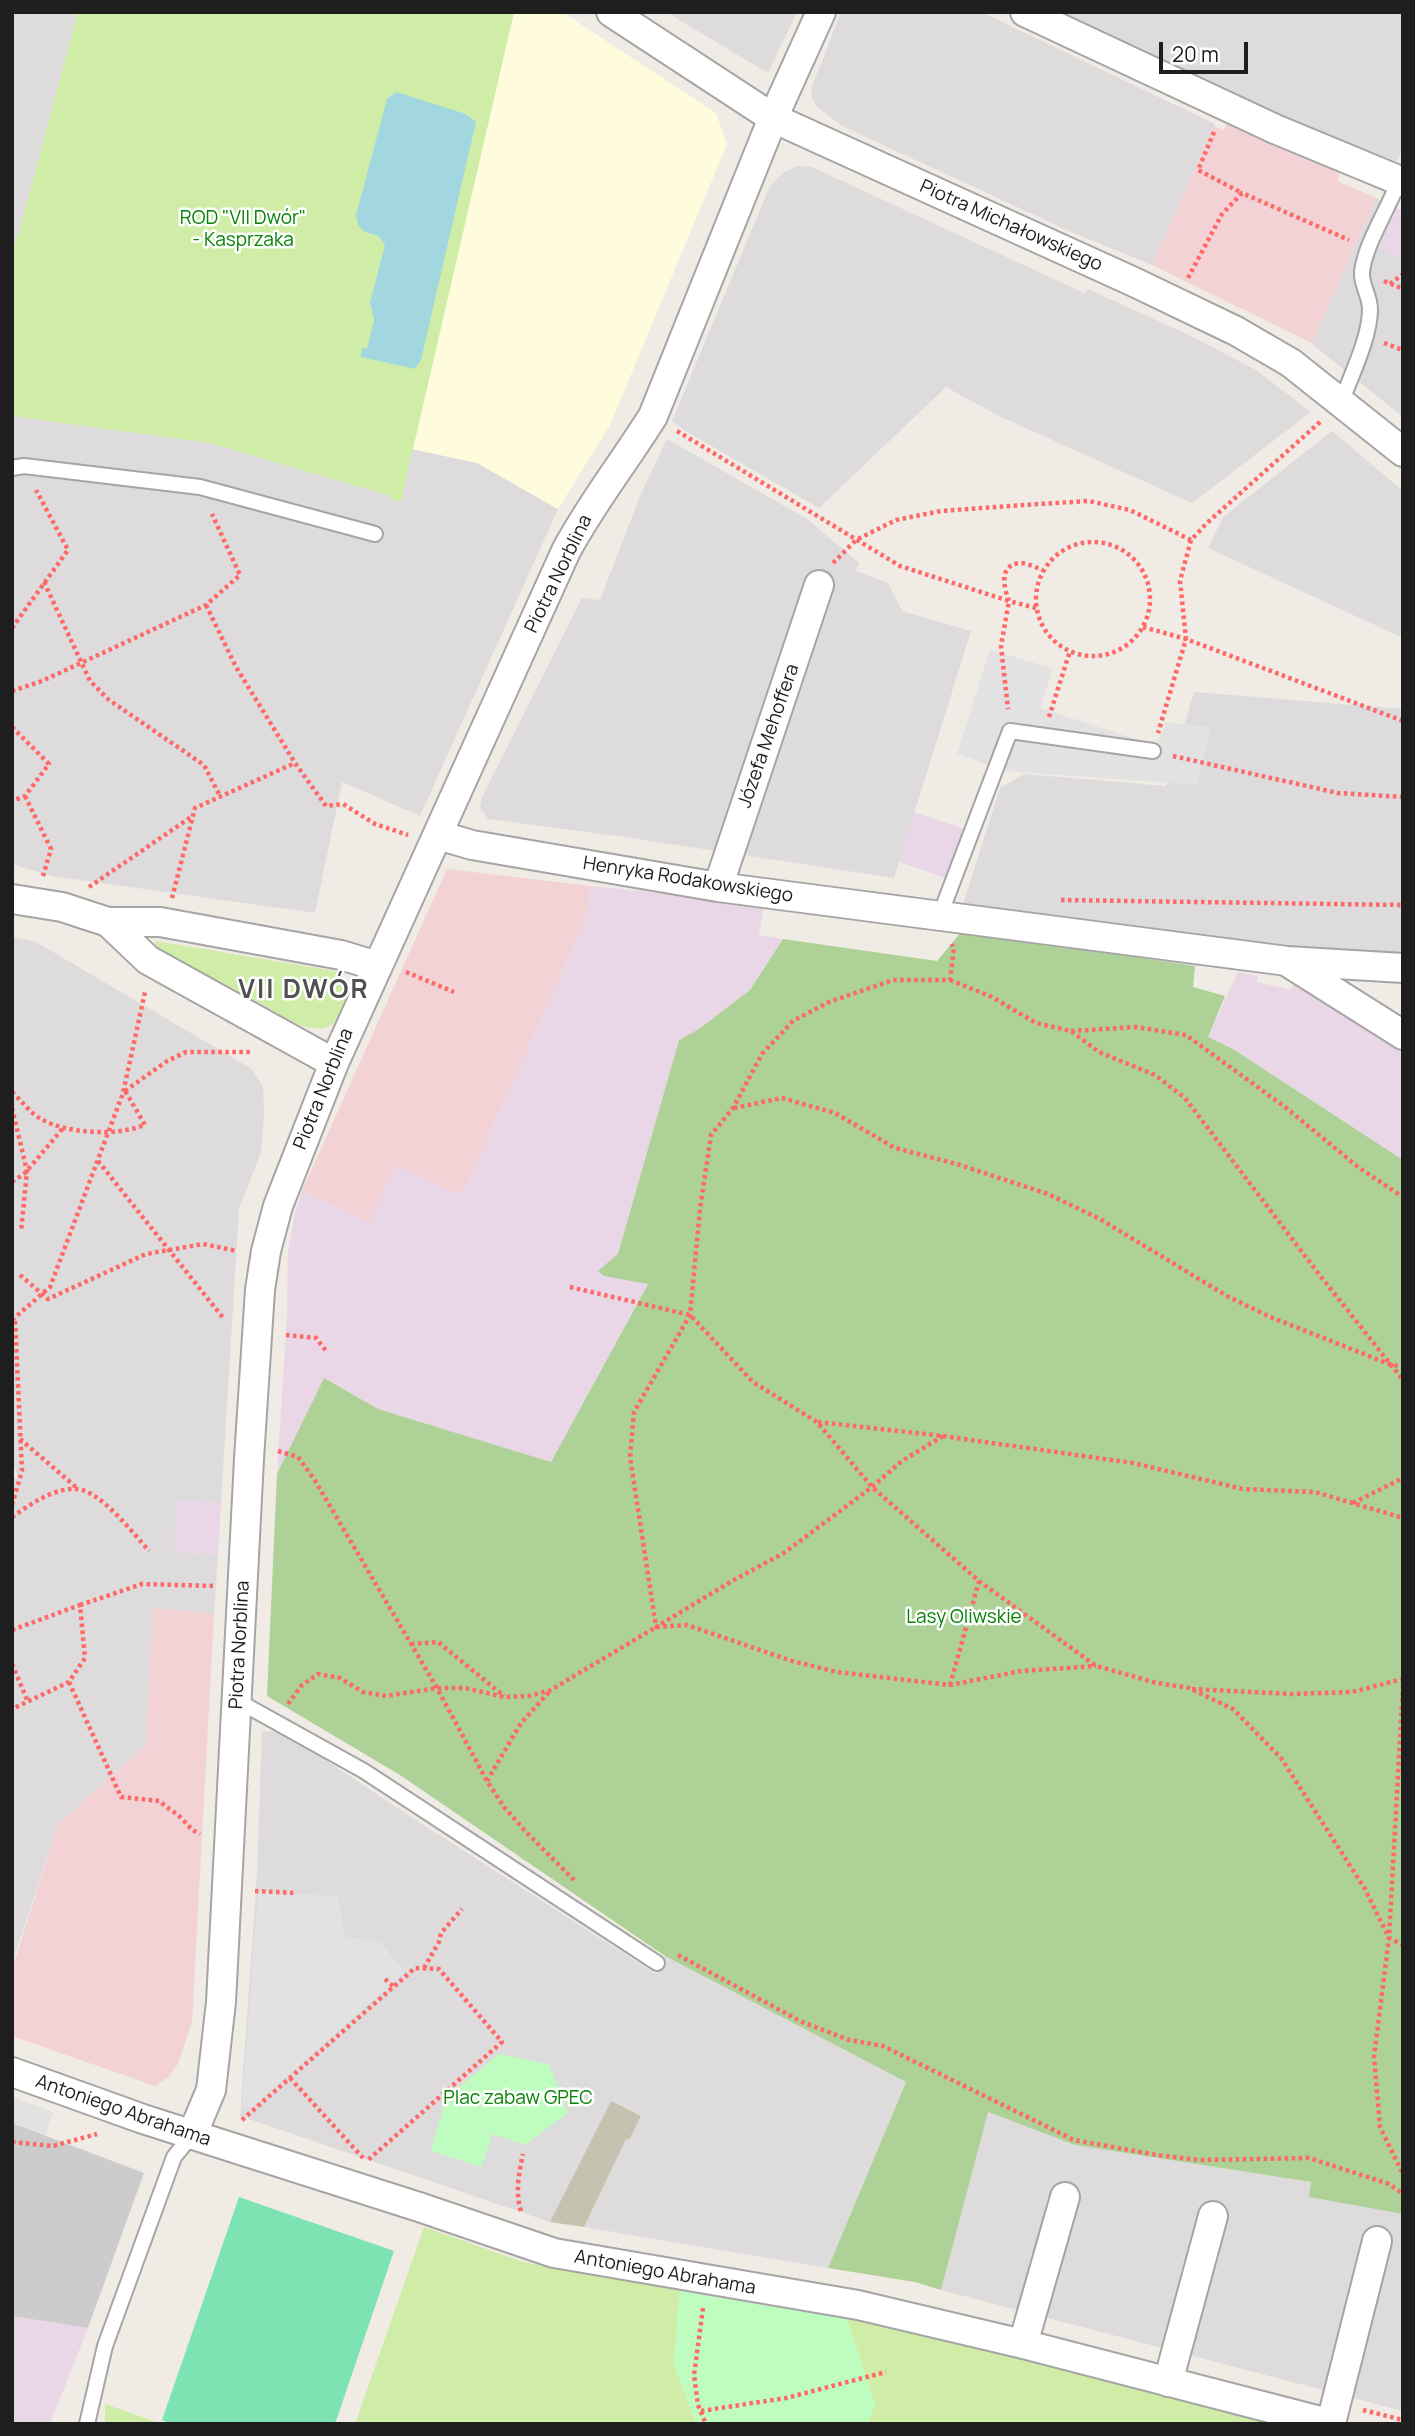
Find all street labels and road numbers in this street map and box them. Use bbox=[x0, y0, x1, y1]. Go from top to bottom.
street label: Piotra Michałowskiego bbox=[916, 175, 1106, 277]
street label: Piotra Norblina bbox=[521, 511, 597, 637]
street label: Józefa Mehoffera bbox=[734, 661, 804, 811]
street label: Henryka Rodakowskiego bbox=[581, 852, 795, 908]
street label: Piotra Norblina bbox=[289, 1025, 359, 1153]
street label: Piotra Norblina bbox=[225, 1580, 255, 1710]
street label: Antoniego Abrahama bbox=[32, 2070, 214, 2152]
street label: Antoniego Abrahama bbox=[573, 2246, 757, 2300]

